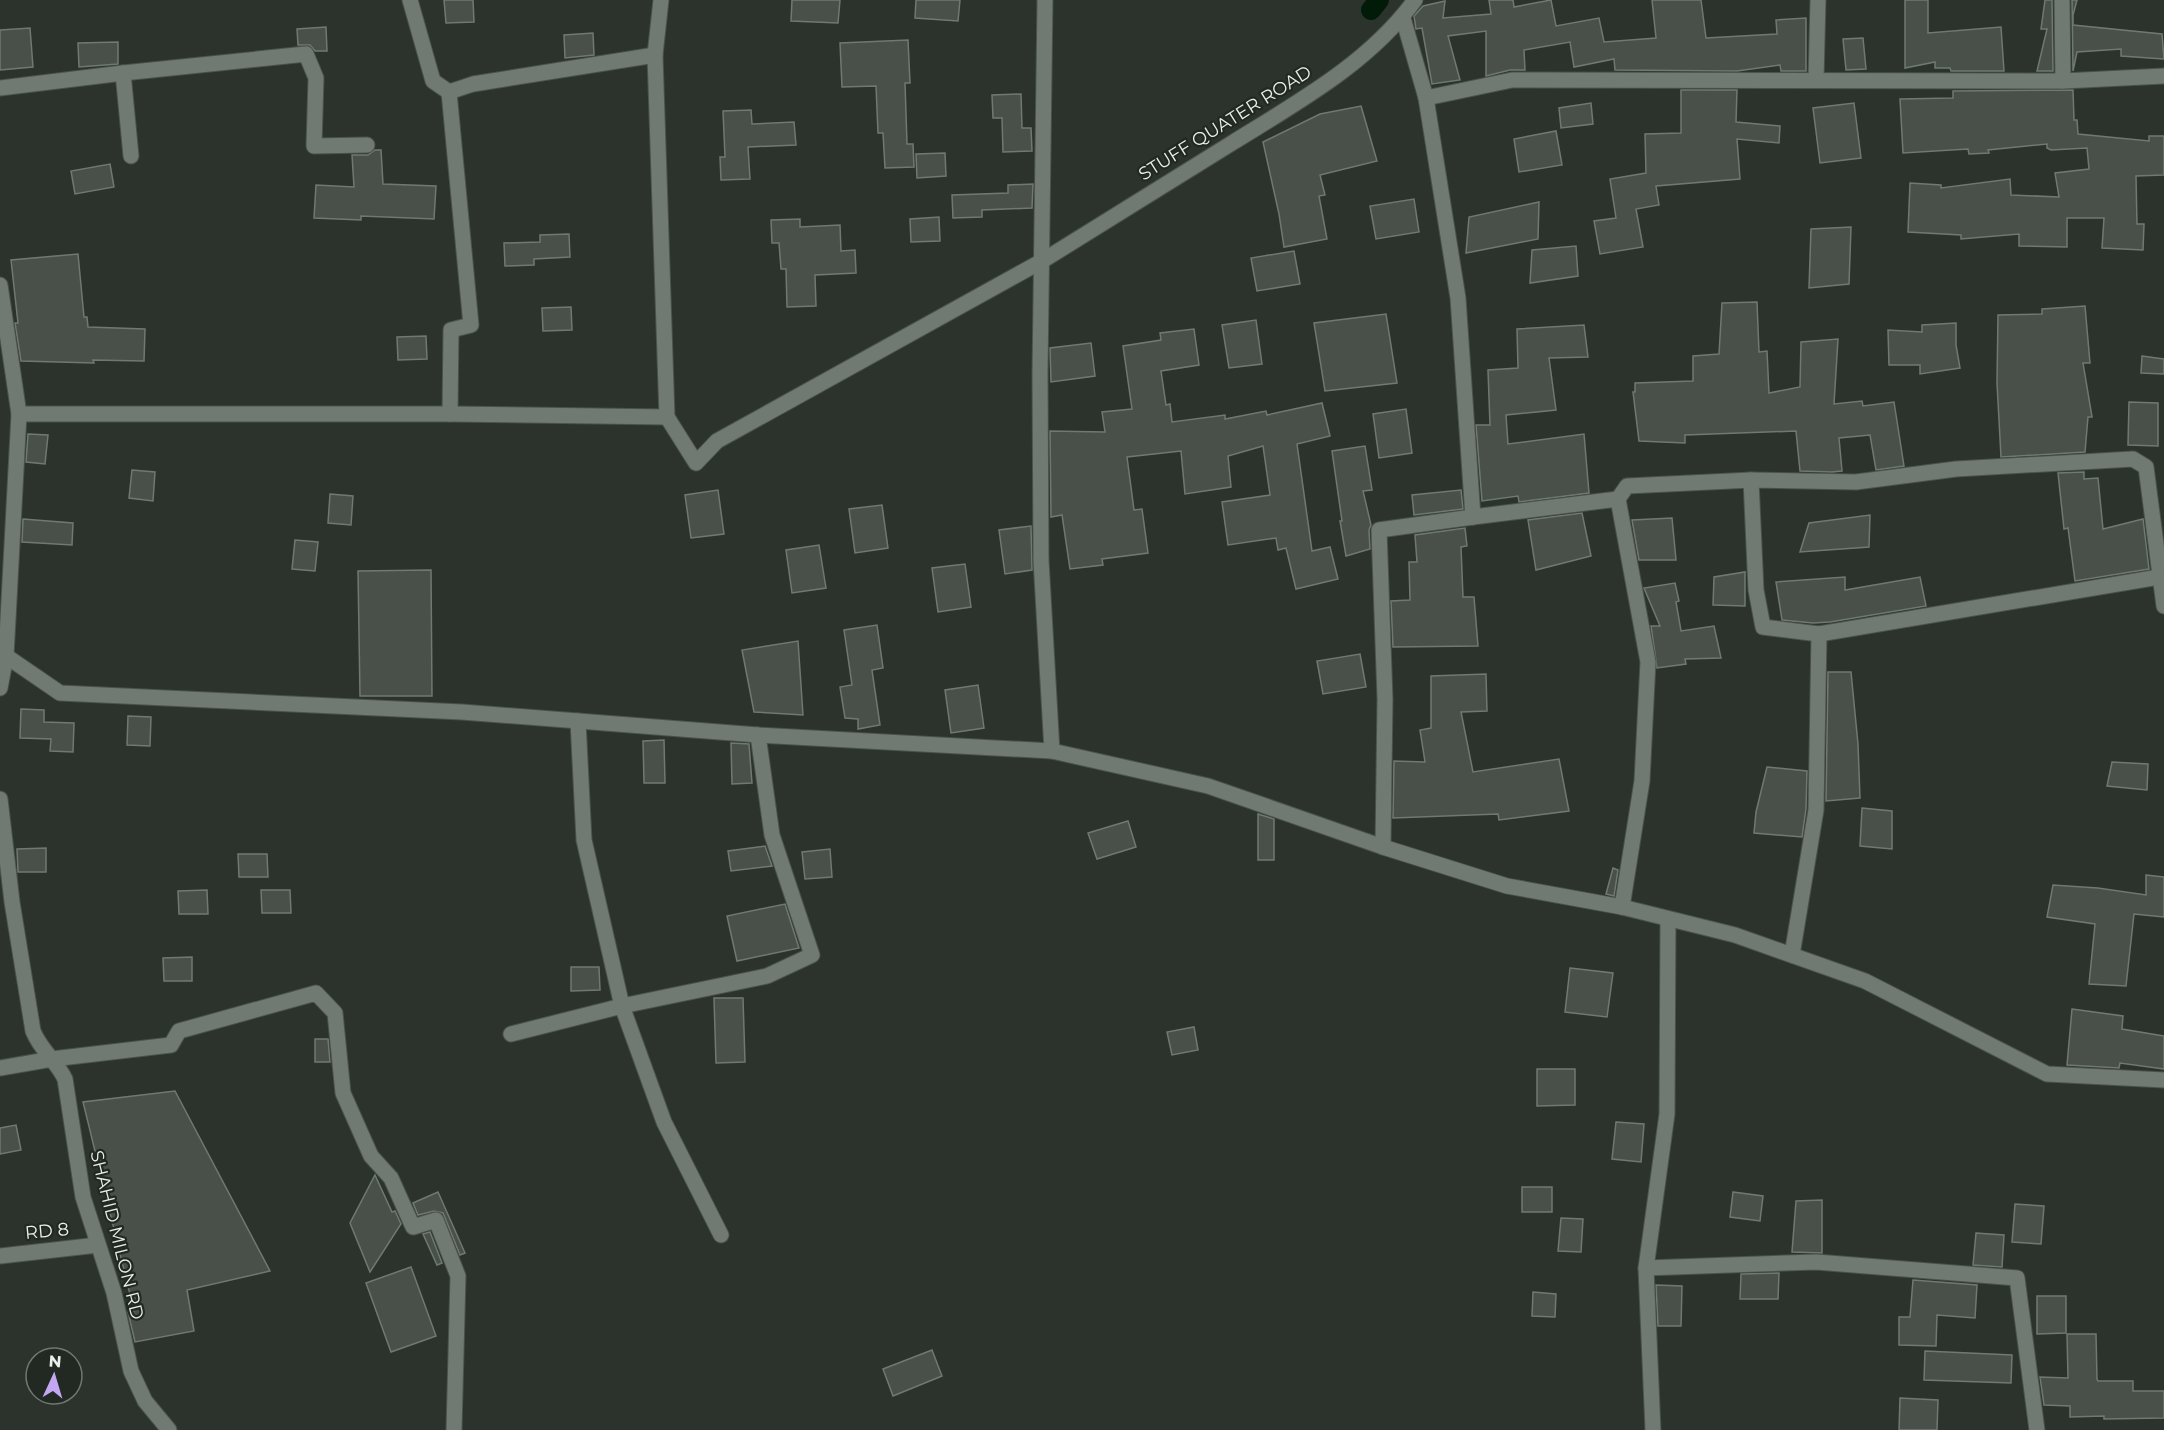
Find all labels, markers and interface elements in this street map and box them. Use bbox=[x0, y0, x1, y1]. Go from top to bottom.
street label: STUFF QUATER ROAD bbox=[1134, 61, 1316, 185]
street label: SHAHID MILON RD bbox=[85, 1148, 149, 1322]
street label: RD 8 bbox=[24, 1218, 70, 1244]
north arrow bbox=[24, 1346, 84, 1406]
text: N bbox=[48, 1352, 62, 1371]

